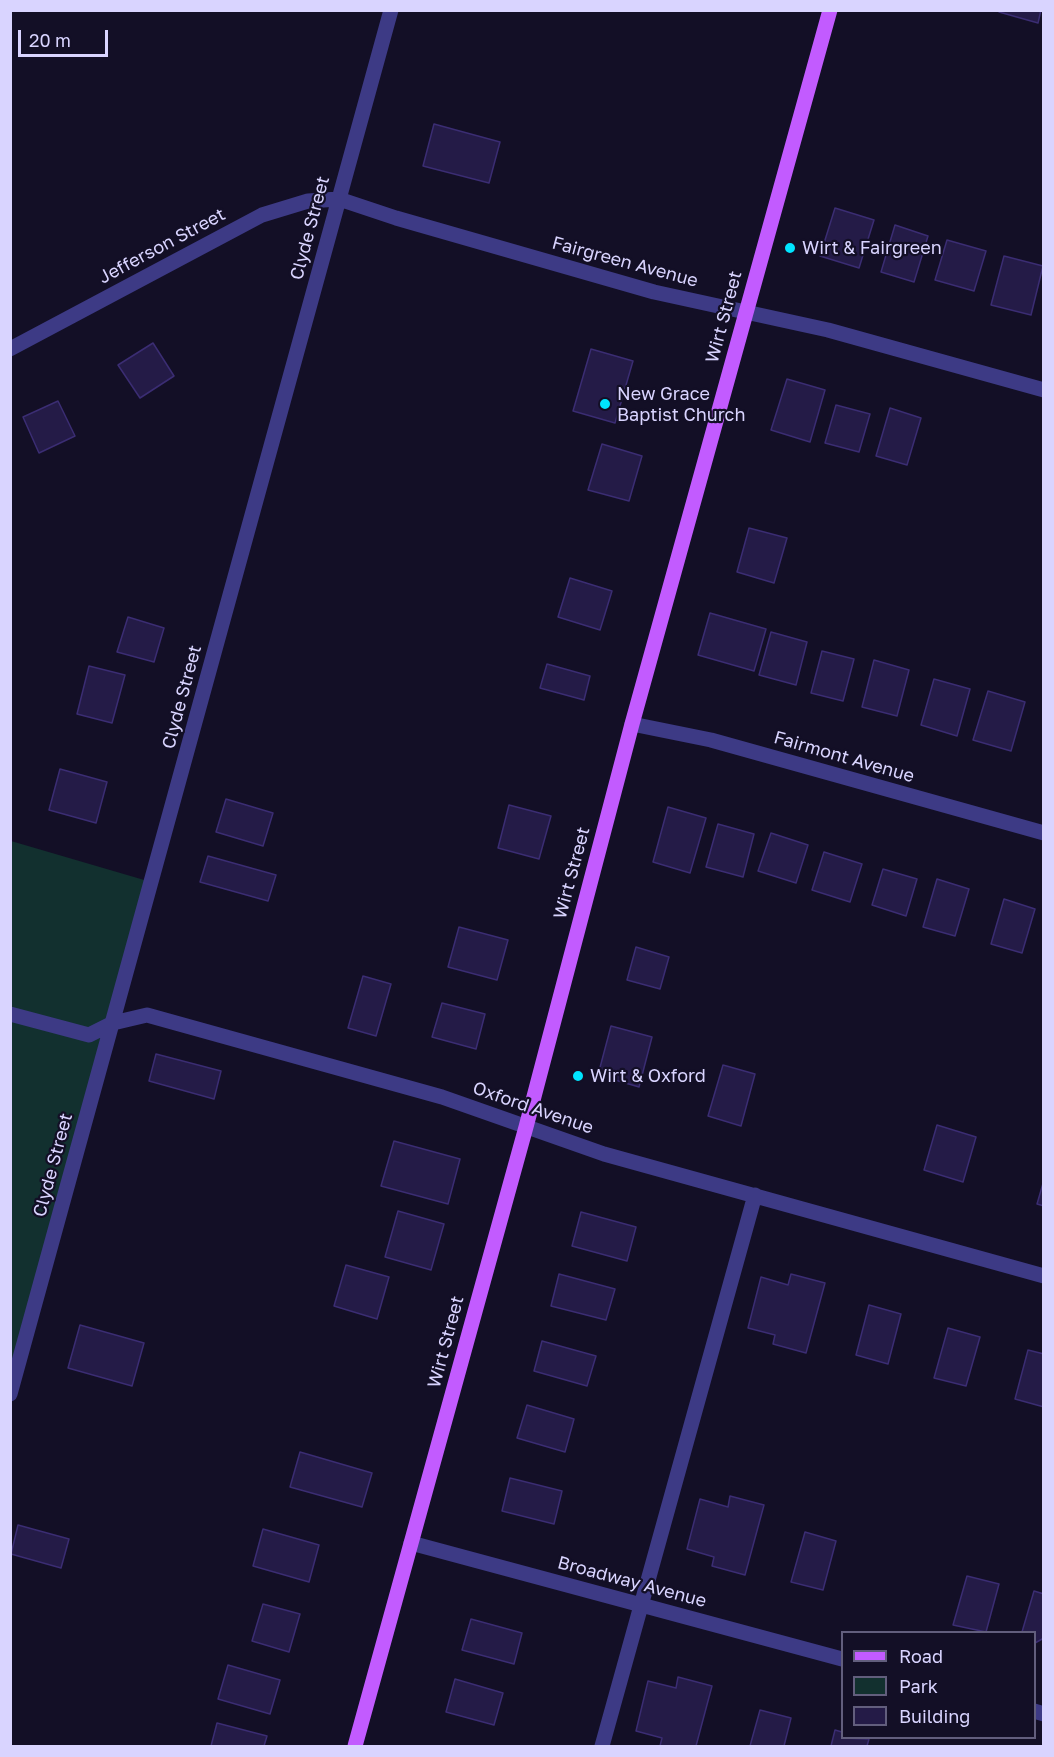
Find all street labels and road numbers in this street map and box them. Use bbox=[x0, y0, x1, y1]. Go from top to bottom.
street label: Clyde Street bbox=[286, 174, 334, 282]
street label: Jefferson Street bbox=[95, 204, 229, 288]
street label: Fairgreen Avenue bbox=[550, 232, 700, 292]
street label: Wirt Street bbox=[701, 269, 747, 365]
street label: Clyde Street bbox=[158, 643, 206, 751]
street label: Fairmont Avenue bbox=[771, 727, 917, 787]
street label: Wirt Street bbox=[549, 825, 595, 921]
street label: Oxford Avenue bbox=[470, 1077, 596, 1139]
street label: Clyde Street bbox=[29, 1111, 77, 1219]
street label: Wirt Street bbox=[423, 1294, 469, 1390]
street label: Broadway Avenue bbox=[555, 1552, 709, 1612]

